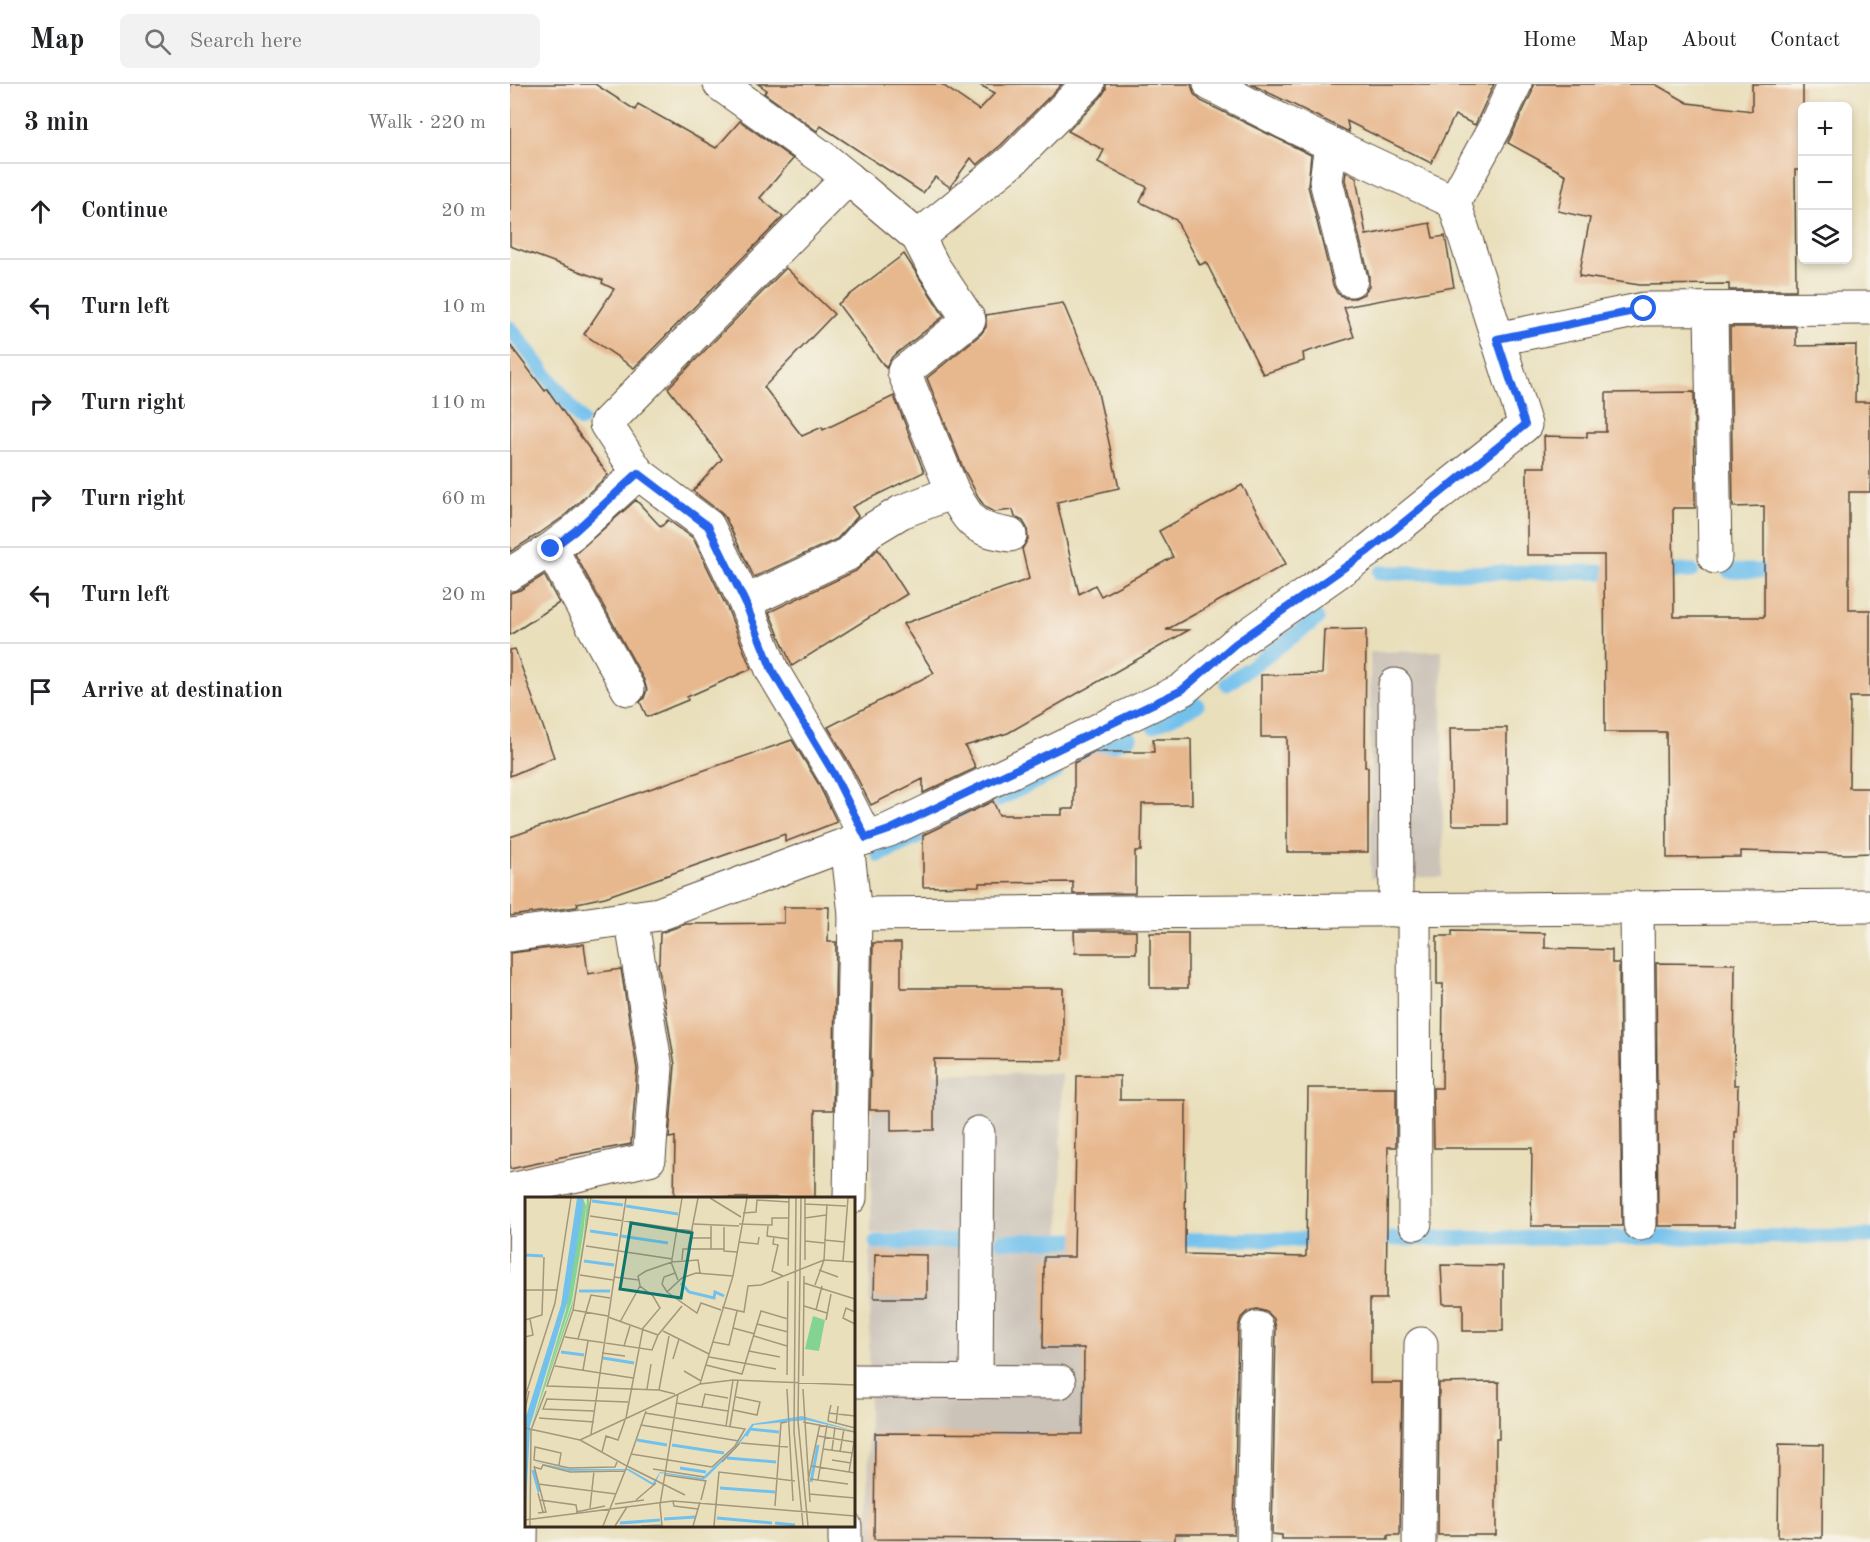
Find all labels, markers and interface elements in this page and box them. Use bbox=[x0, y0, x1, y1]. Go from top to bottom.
search box bbox=[120, 14, 540, 68]
icon: search bbox=[141, 25, 174, 58]
text: Map bbox=[30, 27, 84, 55]
text: Search here bbox=[189, 30, 302, 52]
text: Home bbox=[1523, 30, 1576, 51]
text: Map bbox=[1609, 30, 1648, 51]
text: About bbox=[1681, 30, 1737, 51]
text: Contact bbox=[1770, 30, 1840, 51]
map controls bbox=[1798, 102, 1852, 264]
button: + bbox=[1798, 102, 1852, 156]
text: 3 min bbox=[24, 110, 89, 136]
text: Walk · 220 m bbox=[367, 113, 486, 133]
button: − bbox=[1798, 156, 1852, 210]
icon: ahead bbox=[24, 195, 57, 228]
text: Continue bbox=[81, 200, 168, 222]
text: 20 m bbox=[441, 201, 486, 221]
button: layers bbox=[1798, 210, 1852, 264]
icon: left bbox=[24, 291, 57, 324]
route start bbox=[1630, 295, 1656, 321]
text: Turn left bbox=[81, 296, 170, 318]
text: 10 m bbox=[441, 297, 486, 317]
icon: right bbox=[24, 387, 57, 420]
text: Turn right bbox=[81, 392, 185, 414]
text: 110 m bbox=[430, 393, 486, 413]
icon: right bbox=[24, 483, 57, 516]
text: Turn right bbox=[81, 488, 185, 510]
text: 60 m bbox=[441, 489, 486, 509]
route end bbox=[537, 535, 563, 561]
icon: left bbox=[24, 579, 57, 612]
text: Turn left bbox=[81, 584, 170, 606]
text: 20 m bbox=[441, 585, 486, 605]
icon: arrive bbox=[24, 675, 57, 708]
text: Arrive at destination bbox=[81, 680, 283, 702]
inset map bbox=[525, 1197, 855, 1527]

